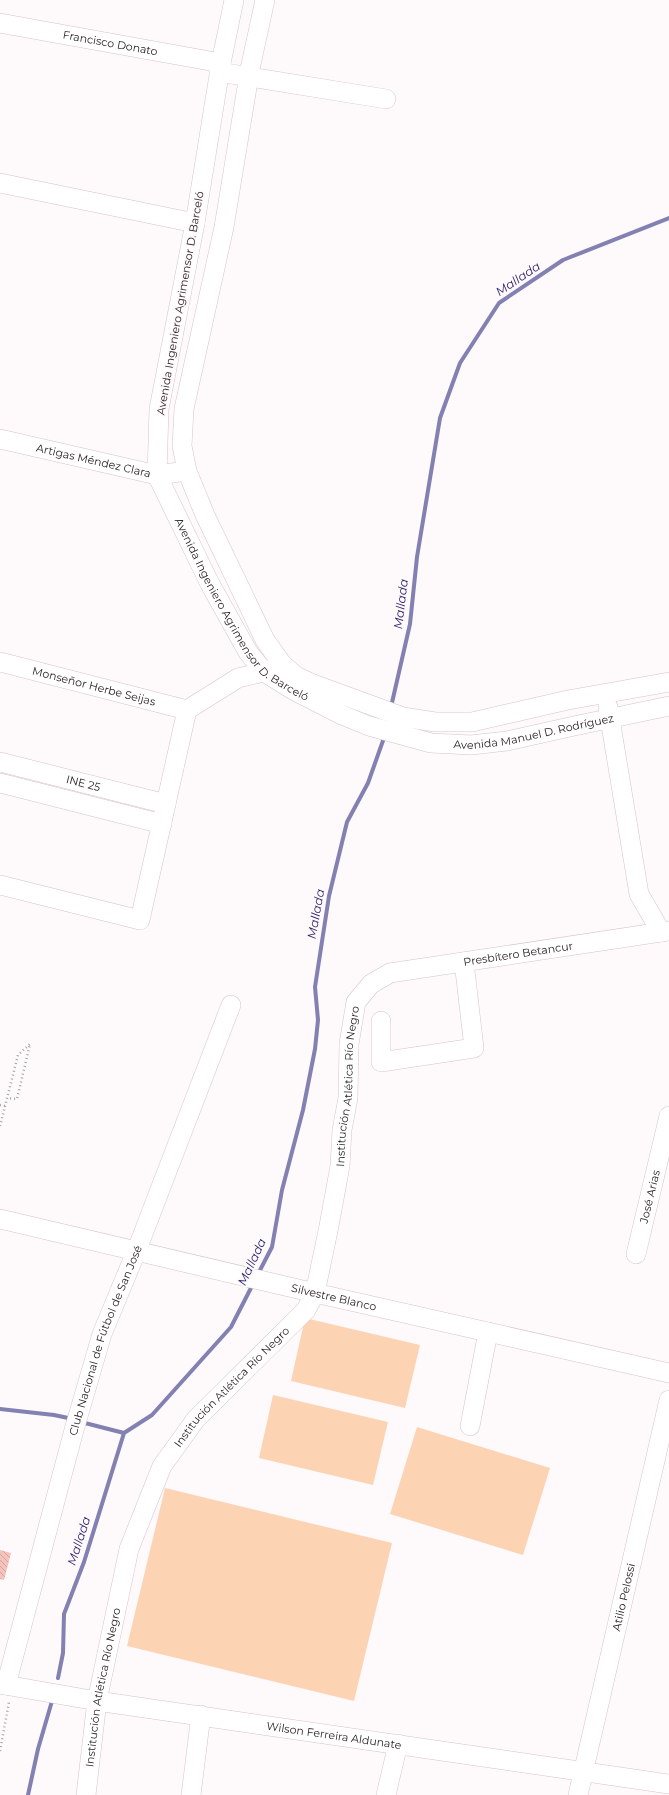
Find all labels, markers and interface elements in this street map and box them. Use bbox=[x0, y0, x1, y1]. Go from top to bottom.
street label: Francisco Donato bbox=[62, 27, 159, 58]
street label: Avenida Ingeniero Agrimensor D. Barceló bbox=[153, 190, 207, 416]
water label: Mallada bbox=[493, 258, 543, 299]
street label: Artigas Méndez Clara bbox=[35, 441, 152, 480]
street label: Avenida Ingeniero Agrimensor D. Barceló bbox=[172, 515, 311, 704]
water label: Mallada bbox=[390, 578, 411, 630]
street label: Monseñor Herbe Seijas bbox=[31, 664, 158, 709]
street label: Avenida Manuel D. Rodríguez bbox=[453, 711, 615, 752]
street label: INE 25 bbox=[65, 772, 102, 794]
water label: Mallada bbox=[304, 888, 327, 940]
street label: Presbítero Betancur bbox=[462, 939, 574, 969]
street label: Institución Atlética Río Negro bbox=[333, 1005, 362, 1167]
street label: José Arias bbox=[636, 1168, 663, 1226]
water label: Mallada bbox=[234, 1236, 269, 1288]
street label: Club Nacional de Fútbol de San José bbox=[66, 1243, 145, 1437]
street label: Silvestre Blanco bbox=[290, 1281, 378, 1314]
street label: Institución Atlética Río Negro bbox=[171, 1323, 292, 1450]
water label: Mallada bbox=[64, 1515, 93, 1567]
street label: Atilio Pelossi bbox=[609, 1562, 638, 1632]
street label: Institución Atlética Río Negro bbox=[82, 1606, 123, 1768]
street label: Wilson Ferreira Aldunate bbox=[266, 1719, 403, 1752]

